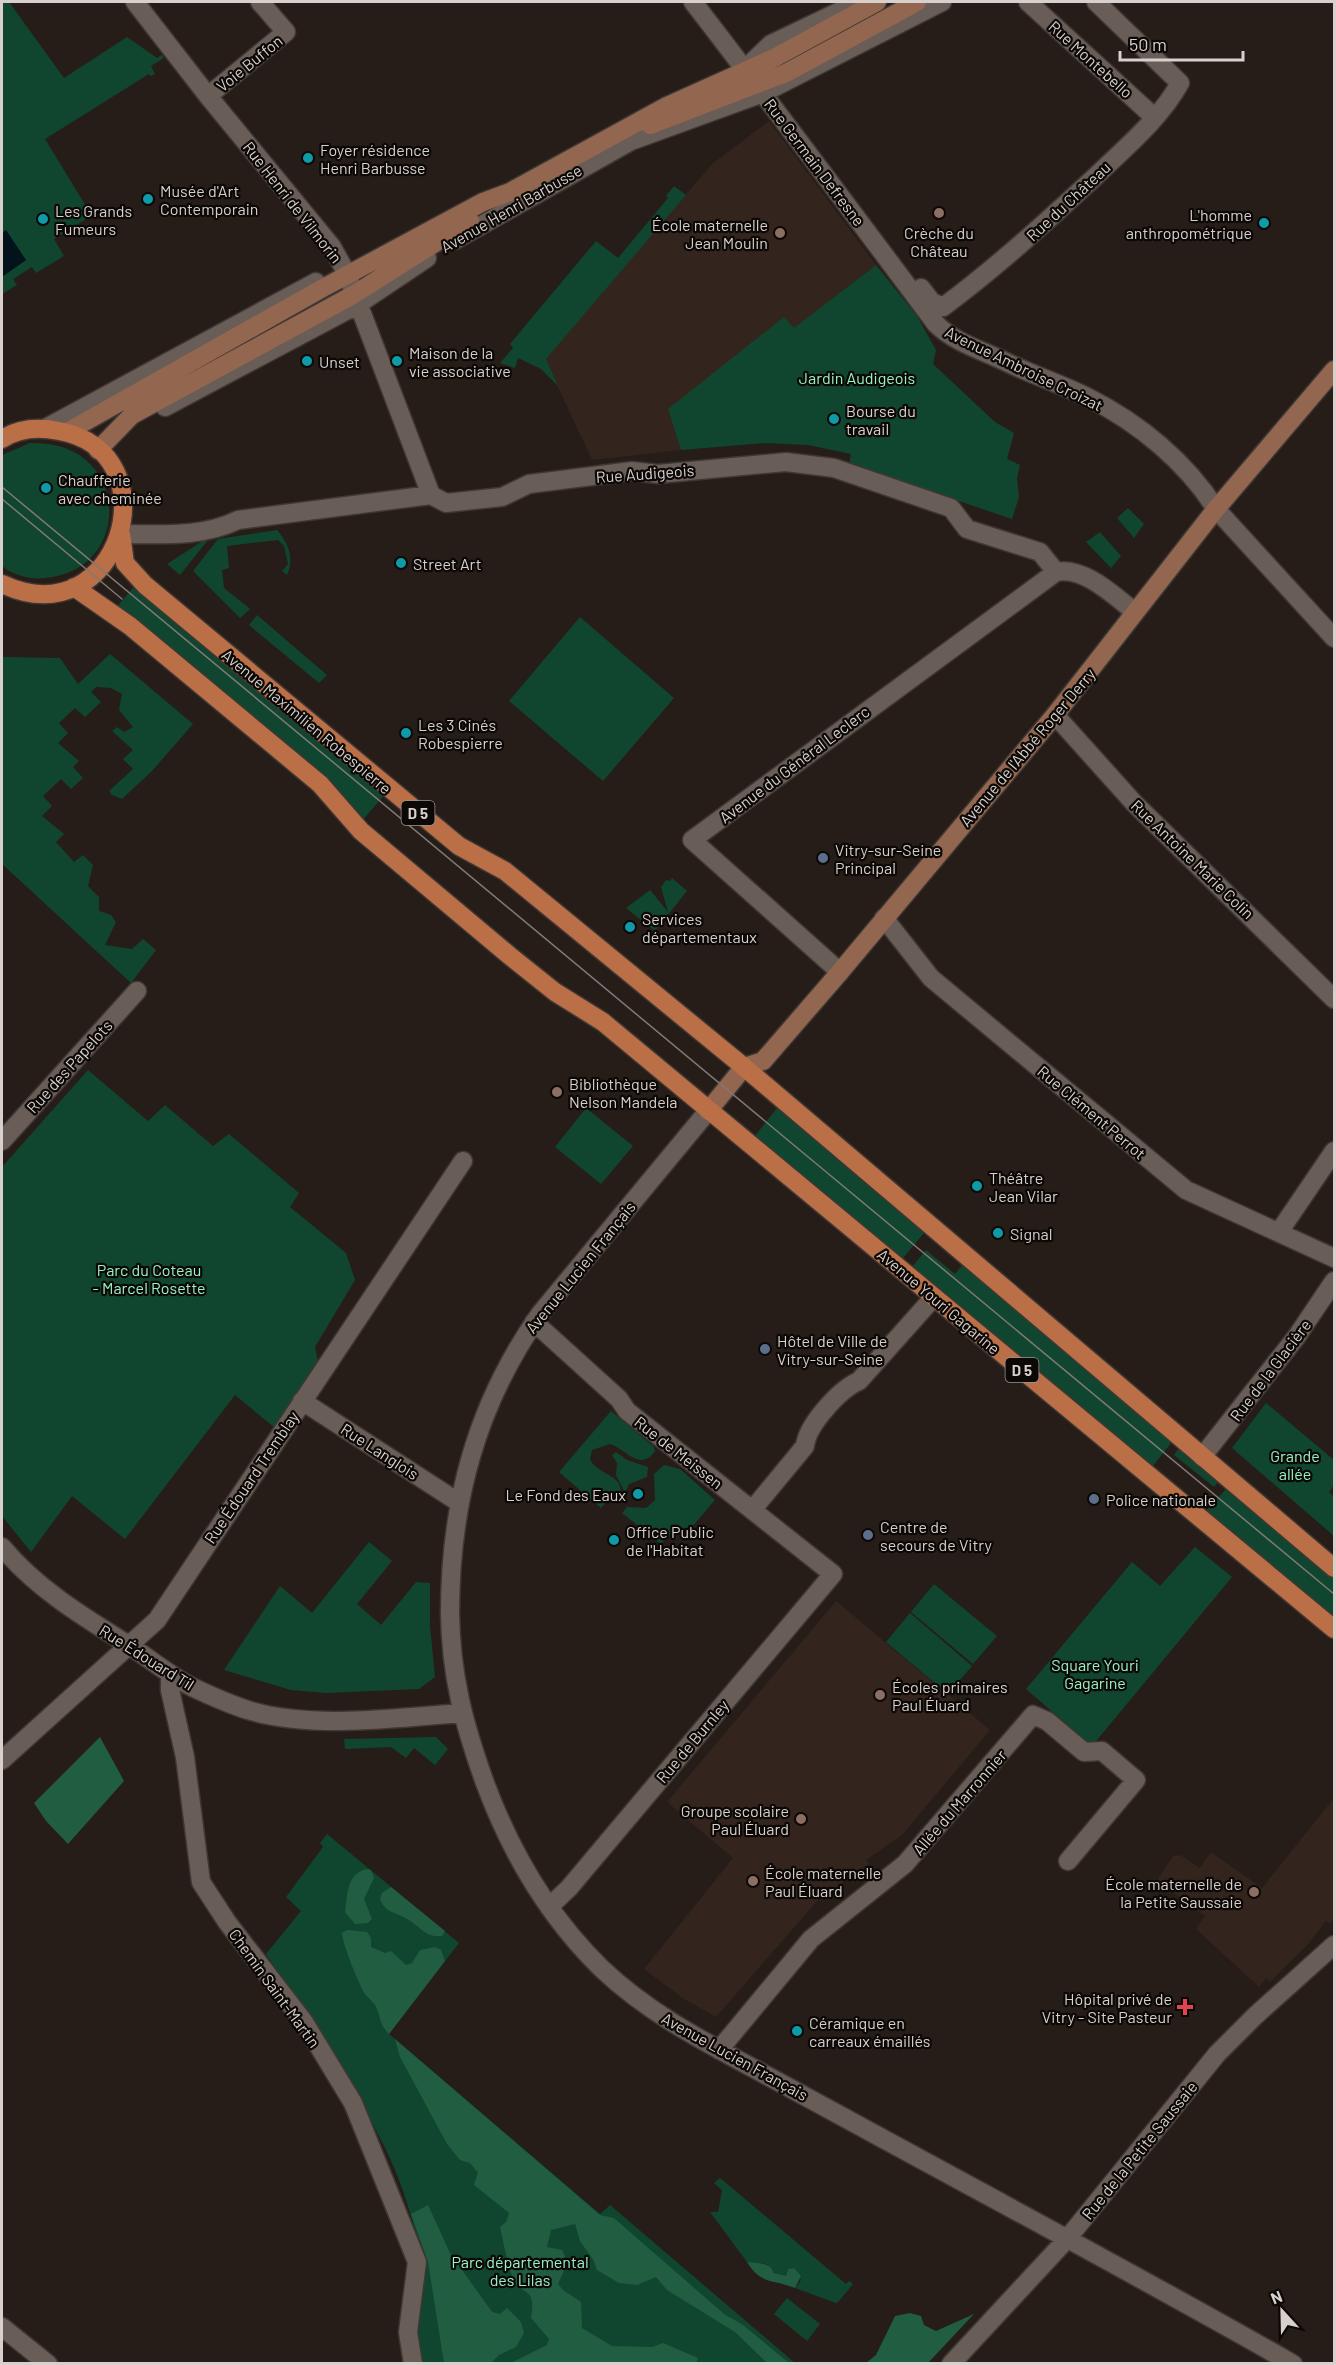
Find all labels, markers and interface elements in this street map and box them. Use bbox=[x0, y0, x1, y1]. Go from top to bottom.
street label: Rue Montebello bbox=[1045, 16, 1137, 102]
scale bar bbox=[1120, 24, 1243, 62]
street label: Voie Buffon bbox=[212, 31, 286, 95]
text: 50 m bbox=[1129, 33, 1167, 55]
street label: Rue Germain Defresne bbox=[761, 95, 869, 229]
street label: Rue Henri de Vilmorin bbox=[240, 138, 346, 266]
place label: Foyer résidence Henri Barbusse bbox=[320, 140, 430, 177]
marker: Foyer résidence Henri Barbusse bbox=[301, 151, 315, 165]
street label: Rue du Château bbox=[1022, 157, 1114, 245]
street label: Avenue Henri Barbusse bbox=[437, 160, 585, 256]
place label: Musée d'Art Contemporain bbox=[160, 181, 259, 218]
marker: Musée d'Art Contemporain bbox=[141, 192, 155, 206]
place label: Les Grands Fumeurs bbox=[55, 201, 132, 238]
place label: L'homme anthropométrique bbox=[1126, 205, 1252, 242]
marker: Crèche du Château bbox=[932, 206, 946, 220]
marker: Les Grands Fumeurs bbox=[36, 212, 50, 226]
place label: École maternelle Jean Moulin bbox=[652, 215, 768, 252]
marker: L'homme anthropométrique bbox=[1257, 216, 1271, 230]
place label: Crèche du Château bbox=[904, 223, 974, 260]
marker: École maternelle Jean Moulin bbox=[773, 226, 787, 240]
street label: Avenue Ambroise Croizat bbox=[942, 322, 1106, 414]
place label: Maison de la vie associative bbox=[409, 343, 511, 380]
place label: Unset bbox=[319, 352, 360, 371]
marker: Unset bbox=[300, 354, 314, 368]
marker: Maison de la vie associative bbox=[390, 354, 404, 368]
park label: Jardin Audigeois bbox=[799, 368, 915, 387]
place label: Bourse du travail bbox=[846, 401, 916, 438]
marker: Bourse du travail bbox=[827, 412, 841, 426]
street label: Rue Audigeois bbox=[595, 460, 695, 486]
place label: Chaufferie avec cheminée bbox=[58, 470, 162, 507]
marker: Chaufferie avec cheminée bbox=[39, 481, 53, 495]
place label: Street Art bbox=[413, 554, 481, 573]
marker: Street Art bbox=[394, 556, 408, 570]
street label: Avenue Maximilien Robespierre bbox=[218, 644, 396, 798]
street label: Avenue de l'Abbé Roger Derry bbox=[955, 664, 1099, 830]
street label: Avenue du Général Leclerc bbox=[715, 701, 873, 827]
place label: Les 3 Cinés Robespierre bbox=[418, 715, 503, 752]
marker: Les 3 Cinés Robespierre bbox=[399, 726, 413, 740]
street label: Rue Antoine Marie Colin bbox=[1128, 796, 1258, 922]
road number: D 5 bbox=[402, 801, 434, 825]
place label: Vitry-sur-Seine Principal bbox=[835, 840, 941, 877]
marker: Vitry-sur-Seine Principal bbox=[816, 851, 830, 865]
place label: Services départementaux bbox=[642, 909, 757, 946]
marker: Services départementaux bbox=[623, 920, 637, 934]
street label: Rue des Papelots bbox=[22, 1016, 116, 1116]
street label: Rue Clément Perrot bbox=[1034, 1061, 1150, 1163]
place label: Bibliothèque Nelson Mandela bbox=[569, 1074, 678, 1111]
marker: Bibliothèque Nelson Mandela bbox=[550, 1085, 564, 1099]
place label: Théâtre Jean Vilar bbox=[989, 1168, 1058, 1205]
marker: Théâtre Jean Vilar bbox=[970, 1179, 984, 1193]
street label: Avenue Lucien Français bbox=[521, 1197, 639, 1337]
place label: Signal bbox=[1010, 1224, 1052, 1243]
marker: Signal bbox=[991, 1226, 1005, 1240]
street label: Avenue Youri Gagarine bbox=[874, 1244, 1004, 1358]
park label: Parc du Coteau - Marcel Rosette bbox=[92, 1260, 206, 1297]
street label: Rue de la Glacière bbox=[1226, 1315, 1314, 1425]
place label: Hôtel de Ville de Vitry-sur-Seine bbox=[777, 1331, 887, 1368]
marker: Hôtel de Ville de Vitry-sur-Seine bbox=[758, 1342, 772, 1356]
road number: D 5 bbox=[1006, 1358, 1038, 1382]
street label: Rue Édouard Tremblay bbox=[200, 1407, 303, 1547]
street label: Rue de Meissen bbox=[631, 1412, 727, 1492]
street label: Rue Langlois bbox=[338, 1419, 422, 1483]
park label: Grande allée bbox=[1270, 1446, 1320, 1483]
place label: Le Fond des Eaux bbox=[505, 1485, 626, 1504]
marker: Le Fond des Eaux bbox=[631, 1487, 645, 1501]
place label: Police nationale bbox=[1106, 1490, 1216, 1509]
marker: Police nationale bbox=[1087, 1492, 1101, 1506]
place label: Centre de secours de Vitry bbox=[880, 1517, 993, 1554]
place label: Office Public de l'Habitat bbox=[626, 1522, 714, 1559]
marker: Centre de secours de Vitry bbox=[861, 1528, 875, 1542]
marker: Office Public de l'Habitat bbox=[607, 1533, 621, 1547]
street label: Rue Édouard Til bbox=[96, 1620, 198, 1694]
park label: Square Youri Gagarine bbox=[1051, 1655, 1139, 1692]
place label: Écoles primaires Paul Éluard bbox=[892, 1677, 1008, 1714]
marker: Écoles primaires Paul Éluard bbox=[873, 1688, 887, 1702]
street label: Rue de Burnley bbox=[652, 1695, 733, 1786]
street label: Allée du Marronnier bbox=[908, 1745, 1010, 1859]
place label: Groupe scolaire Paul Éluard bbox=[681, 1801, 789, 1838]
marker: Groupe scolaire Paul Éluard bbox=[794, 1812, 808, 1826]
place label: École maternelle Paul Éluard bbox=[765, 1863, 881, 1900]
marker: École maternelle Paul Éluard bbox=[746, 1874, 760, 1888]
place label: École maternelle de la Petite Saussaie bbox=[1105, 1874, 1242, 1911]
marker: École maternelle de la Petite Saussaie bbox=[1247, 1885, 1261, 1899]
street label: Chemin Saint-Martin bbox=[226, 1925, 324, 2051]
place label: Hôpital privé de Vitry - Site Pasteur bbox=[1042, 1989, 1172, 2026]
marker: Hôpital privé de Vitry - Site Pasteur bbox=[1176, 1998, 1194, 2016]
street label: Avenue Lucien Français bbox=[659, 2008, 811, 2104]
place label: Céramique en carreaux émaillés bbox=[809, 2013, 931, 2050]
marker: Céramique en carreaux émaillés bbox=[790, 2024, 804, 2038]
street label: Rue de la Petite Saussaie bbox=[1077, 2077, 1201, 2223]
park label: Parc départemental des Lilas bbox=[451, 2252, 589, 2289]
north arrow bbox=[1252, 2281, 1312, 2341]
text: N bbox=[1268, 2286, 1285, 2307]

